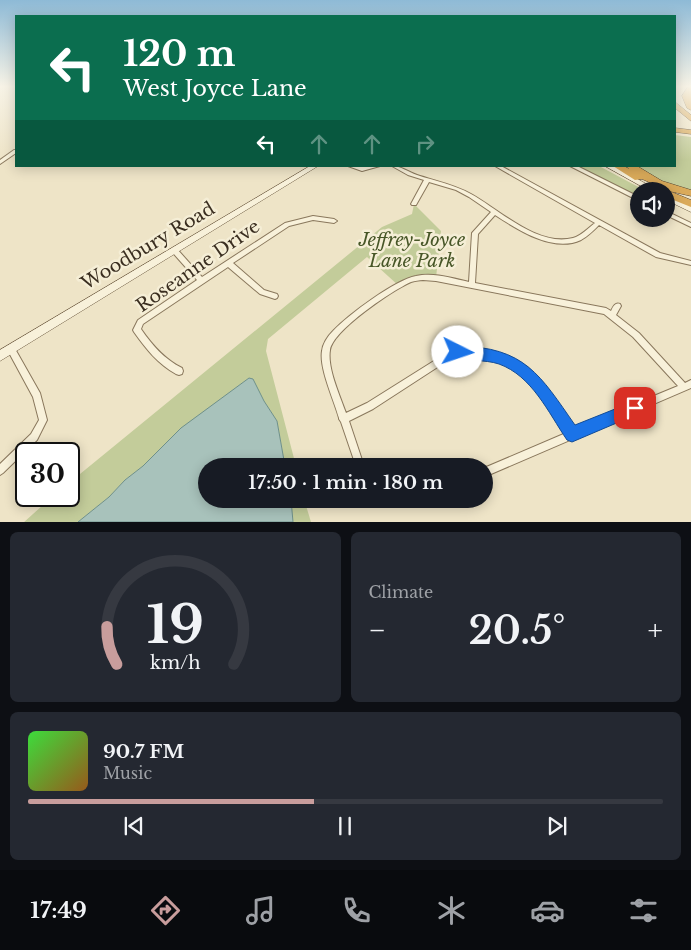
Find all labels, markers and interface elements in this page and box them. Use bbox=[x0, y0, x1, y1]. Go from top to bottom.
text: 120 m bbox=[123, 32, 236, 75]
icon: left bbox=[40, 35, 105, 100]
text: West Joyce Lane bbox=[123, 75, 307, 102]
icon: left bbox=[252, 130, 280, 158]
icon: ahead bbox=[305, 130, 333, 158]
icon: ahead bbox=[358, 130, 386, 158]
icon: right bbox=[411, 130, 439, 158]
map controls bbox=[630, 182, 675, 227]
button: sound bbox=[630, 182, 675, 227]
street label: Woodbury Road bbox=[76, 197, 219, 295]
street label: Roseanne Drive bbox=[132, 215, 264, 317]
park label: Jeffrey-Joyce Lane Park bbox=[358, 229, 465, 272]
position arrow bbox=[431, 325, 483, 377]
pin bbox=[614, 387, 656, 429]
icon: arrive bbox=[621, 394, 649, 422]
speed limit sign: 30 bbox=[15, 442, 80, 507]
text: 17:50 · 1 min · 180 m bbox=[248, 471, 443, 494]
text: Climate bbox=[369, 582, 433, 602]
text: 19 bbox=[146, 593, 204, 657]
text: 20.5° bbox=[469, 607, 565, 654]
text: − bbox=[369, 613, 386, 648]
text: + bbox=[648, 613, 663, 648]
text: km/h bbox=[150, 652, 201, 674]
text: 90.7 FM bbox=[103, 740, 184, 763]
text: Music bbox=[103, 763, 152, 783]
icon: previous bbox=[120, 812, 148, 840]
icon: pause bbox=[331, 812, 359, 840]
icon: next bbox=[543, 812, 571, 840]
icon: directions bbox=[148, 893, 183, 928]
icon: music bbox=[243, 893, 278, 928]
icon: phone bbox=[339, 893, 374, 928]
icon: climate bbox=[434, 893, 469, 928]
icon: car bbox=[530, 893, 565, 928]
icon: filters bbox=[626, 893, 661, 928]
text: 17:49 bbox=[30, 897, 87, 924]

